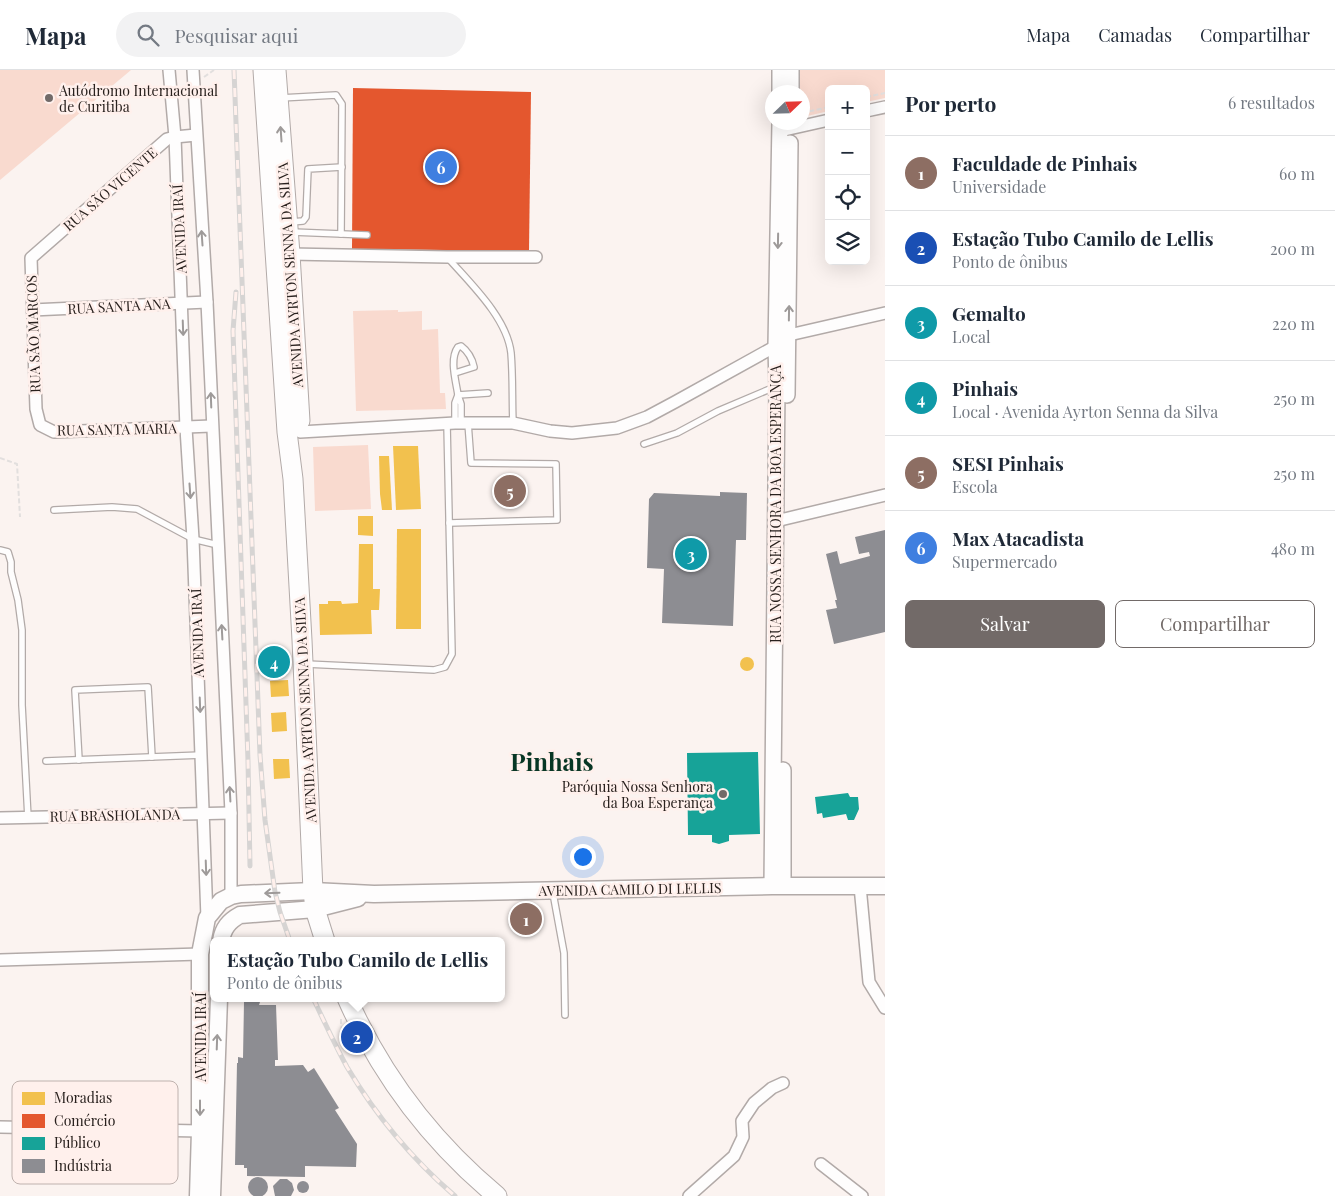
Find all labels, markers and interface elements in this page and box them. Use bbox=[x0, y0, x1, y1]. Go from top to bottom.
search box bbox=[116, 12, 466, 57]
text: Mapa bbox=[25, 19, 86, 51]
icon: search bbox=[134, 21, 162, 49]
text: Pesquisar aqui bbox=[174, 22, 298, 48]
text: Mapa bbox=[1026, 23, 1070, 47]
text: Camadas bbox=[1098, 23, 1172, 47]
text: Compartilhar bbox=[1200, 23, 1310, 47]
place label: Autódromo Internacional de Curitiba bbox=[58, 81, 218, 116]
north arrow bbox=[765, 85, 810, 130]
map controls bbox=[825, 85, 870, 265]
button: + bbox=[825, 85, 870, 130]
text: Por perto bbox=[905, 89, 996, 117]
marker: Autódromo Internacional de Curitiba bbox=[43, 92, 55, 104]
text: 6 resultados bbox=[1228, 92, 1315, 113]
one-way arrow bbox=[276, 126, 286, 142]
button: − bbox=[825, 130, 870, 175]
street label: RUA SÃO VICENTE bbox=[59, 143, 161, 235]
pin: 6 bbox=[425, 148, 457, 186]
text: Faculdade de Pinhais bbox=[952, 150, 1137, 176]
street label: AVENIDA AYRTON SENNA DA SILVA bbox=[273, 162, 307, 389]
text: 1 bbox=[918, 163, 924, 184]
text: 60 m bbox=[1279, 163, 1315, 184]
button: locate bbox=[825, 175, 870, 220]
text: Universidade bbox=[952, 176, 1046, 197]
street label: AVENIDA IRAÍ bbox=[167, 184, 191, 275]
button: layers bbox=[825, 220, 870, 265]
text: Estação Tubo Camilo de Lellis bbox=[952, 225, 1214, 251]
one-way arrow bbox=[198, 230, 207, 246]
one-way arrow bbox=[773, 232, 783, 249]
text: 2 bbox=[917, 238, 925, 259]
text: 200 m bbox=[1270, 238, 1315, 259]
text: Ponto de ônibus bbox=[952, 251, 1068, 272]
street label: RUA SÃO MARCOS bbox=[21, 275, 45, 393]
street label: RUA SANTA ANA bbox=[67, 294, 171, 318]
text: Gemalto bbox=[952, 300, 1026, 326]
one-way arrow bbox=[784, 305, 794, 321]
text: 3 bbox=[917, 313, 925, 334]
text: 220 m bbox=[1272, 313, 1315, 334]
one-way arrow bbox=[178, 320, 188, 336]
text: Local bbox=[952, 326, 991, 347]
street label: RUA NOSSA SENHORA DA BOA ESPERANÇA bbox=[766, 365, 785, 643]
text: Pinhais bbox=[952, 375, 1018, 401]
text: 4 bbox=[917, 388, 925, 409]
text: 250 m bbox=[1273, 388, 1315, 409]
one-way arrow bbox=[206, 392, 215, 408]
text: Local · Avenida Ayrton Senna da Silva bbox=[952, 401, 1218, 422]
street label: RUA SANTA MARIA bbox=[57, 418, 177, 440]
text: SESI Pinhais bbox=[952, 450, 1064, 476]
text: 5 bbox=[917, 463, 925, 484]
text: 250 m bbox=[1273, 463, 1315, 484]
pin: 5 bbox=[494, 472, 526, 510]
text: Escola bbox=[952, 476, 998, 497]
one-way arrow bbox=[186, 482, 195, 498]
text: Max Atacadista bbox=[952, 525, 1084, 551]
pin: 3 bbox=[675, 535, 707, 573]
text: 6 bbox=[917, 538, 925, 559]
text: 480 m bbox=[1271, 538, 1315, 559]
text: Supermercado bbox=[952, 551, 1057, 572]
street label: AVENIDA IRAÍ bbox=[186, 588, 208, 679]
street label: AVENIDA AYRTON SENNA DA SILVA bbox=[290, 597, 320, 824]
button: Salvar bbox=[905, 600, 1105, 648]
button: Compartilhar bbox=[1115, 600, 1315, 648]
one-way arrow bbox=[218, 624, 227, 640]
pin: 4 bbox=[258, 643, 290, 681]
one-way arrow bbox=[195, 697, 204, 713]
district label: Pinhais bbox=[510, 745, 594, 777]
place label: Paróquia Nossa Senhora da Boa Esperança bbox=[562, 777, 713, 812]
one-way arrow bbox=[226, 787, 235, 803]
marker: Paróquia Nossa Senhora da Boa Esperança bbox=[717, 788, 729, 800]
street label: RUA BRASHOLANDA bbox=[50, 804, 181, 826]
your location bbox=[570, 844, 596, 870]
one-way arrow bbox=[201, 860, 210, 876]
street label: AVENIDA CAMILO DI LELLIS bbox=[537, 878, 722, 900]
one-way arrow bbox=[264, 888, 280, 897]
pin: 1 bbox=[510, 900, 542, 938]
popup bbox=[210, 937, 505, 1002]
text: Estação Tubo Camilo de Lellis bbox=[227, 946, 488, 972]
text: Ponto de ônibus bbox=[227, 972, 343, 993]
street label: AVENIDA IRAÍ bbox=[191, 992, 210, 1083]
pin: 2 bbox=[341, 1018, 373, 1056]
one-way arrow bbox=[212, 1035, 222, 1051]
legend bbox=[12, 1081, 178, 1184]
text: Moradias bbox=[54, 1088, 112, 1107]
one-way arrow bbox=[195, 1100, 205, 1116]
text: Comércio bbox=[54, 1111, 116, 1130]
text: Público bbox=[54, 1133, 101, 1152]
text: Indústria bbox=[54, 1156, 112, 1175]

